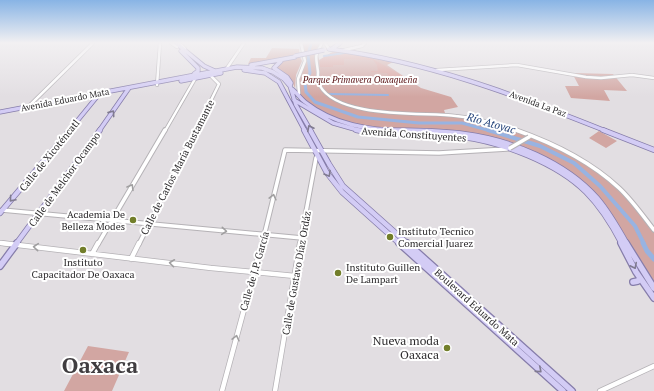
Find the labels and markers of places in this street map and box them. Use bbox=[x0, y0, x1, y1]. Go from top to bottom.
place label: Academia De Belleza Modes bbox=[61, 208, 125, 233]
marker: Academia De Belleza Modes bbox=[128, 215, 138, 225]
place label: Instituto Tecnico Comercial Juarez bbox=[398, 225, 474, 250]
marker: Instituto Tecnico Comercial Juarez bbox=[385, 232, 395, 242]
marker: Instituto Capacitador De Oaxaca bbox=[78, 245, 88, 255]
place label: Instituto Capacitador De Oaxaca bbox=[32, 256, 134, 281]
place label: Instituto Guillen De Lampart bbox=[346, 261, 420, 286]
marker: Instituto Guillen De Lampart bbox=[333, 268, 343, 278]
place label: Nueva moda Oaxaca bbox=[373, 333, 439, 362]
marker: Nueva moda Oaxaca bbox=[442, 343, 452, 353]

